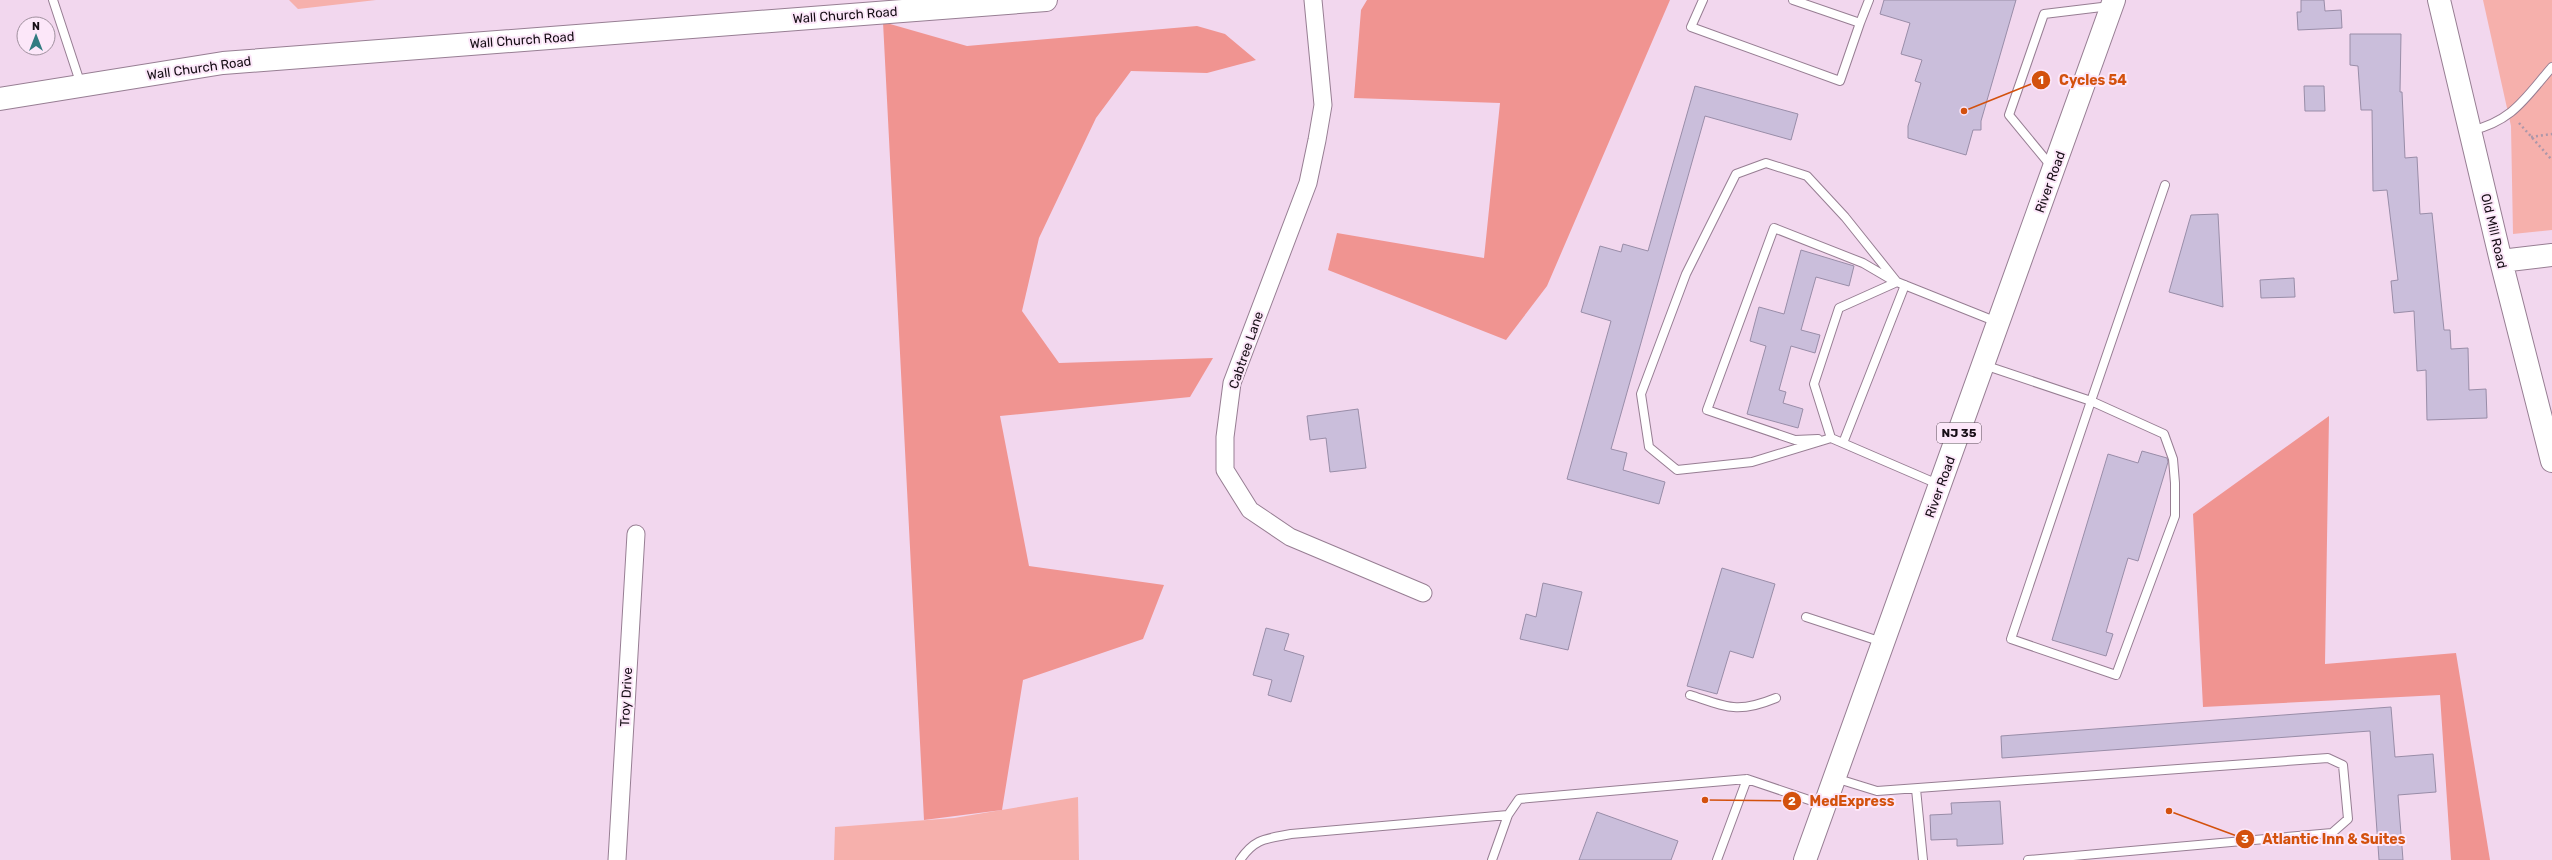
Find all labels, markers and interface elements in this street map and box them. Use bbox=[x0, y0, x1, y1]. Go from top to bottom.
street label: Wall Church Road bbox=[792, 4, 898, 26]
north arrow bbox=[16, 16, 56, 56]
text: N bbox=[32, 20, 40, 33]
street label: Wall Church Road bbox=[469, 29, 575, 51]
street label: Wall Church Road bbox=[146, 53, 252, 83]
callout: Cycles 54 bbox=[2031, 67, 2135, 93]
text: Cycles 54 bbox=[2059, 72, 2127, 89]
text: 1 bbox=[2038, 73, 2044, 87]
street label: River Road bbox=[2032, 149, 2068, 215]
street label: Old Mill Road bbox=[2478, 192, 2510, 270]
street label: Cabtree Lane bbox=[1226, 309, 1266, 391]
road number: NJ 35 bbox=[1937, 423, 1981, 443]
street label: River Road bbox=[1922, 454, 1958, 520]
street label: Troy Drive bbox=[617, 667, 635, 727]
callout: MedExpress bbox=[1782, 788, 1903, 814]
text: MedExpress bbox=[1810, 793, 1895, 810]
text: 2 bbox=[1788, 794, 1796, 808]
callout: Atlantic Inn & Suites bbox=[2235, 826, 2414, 852]
text: Atlantic Inn & Suites bbox=[2263, 831, 2406, 848]
text: 3 bbox=[2241, 832, 2249, 846]

